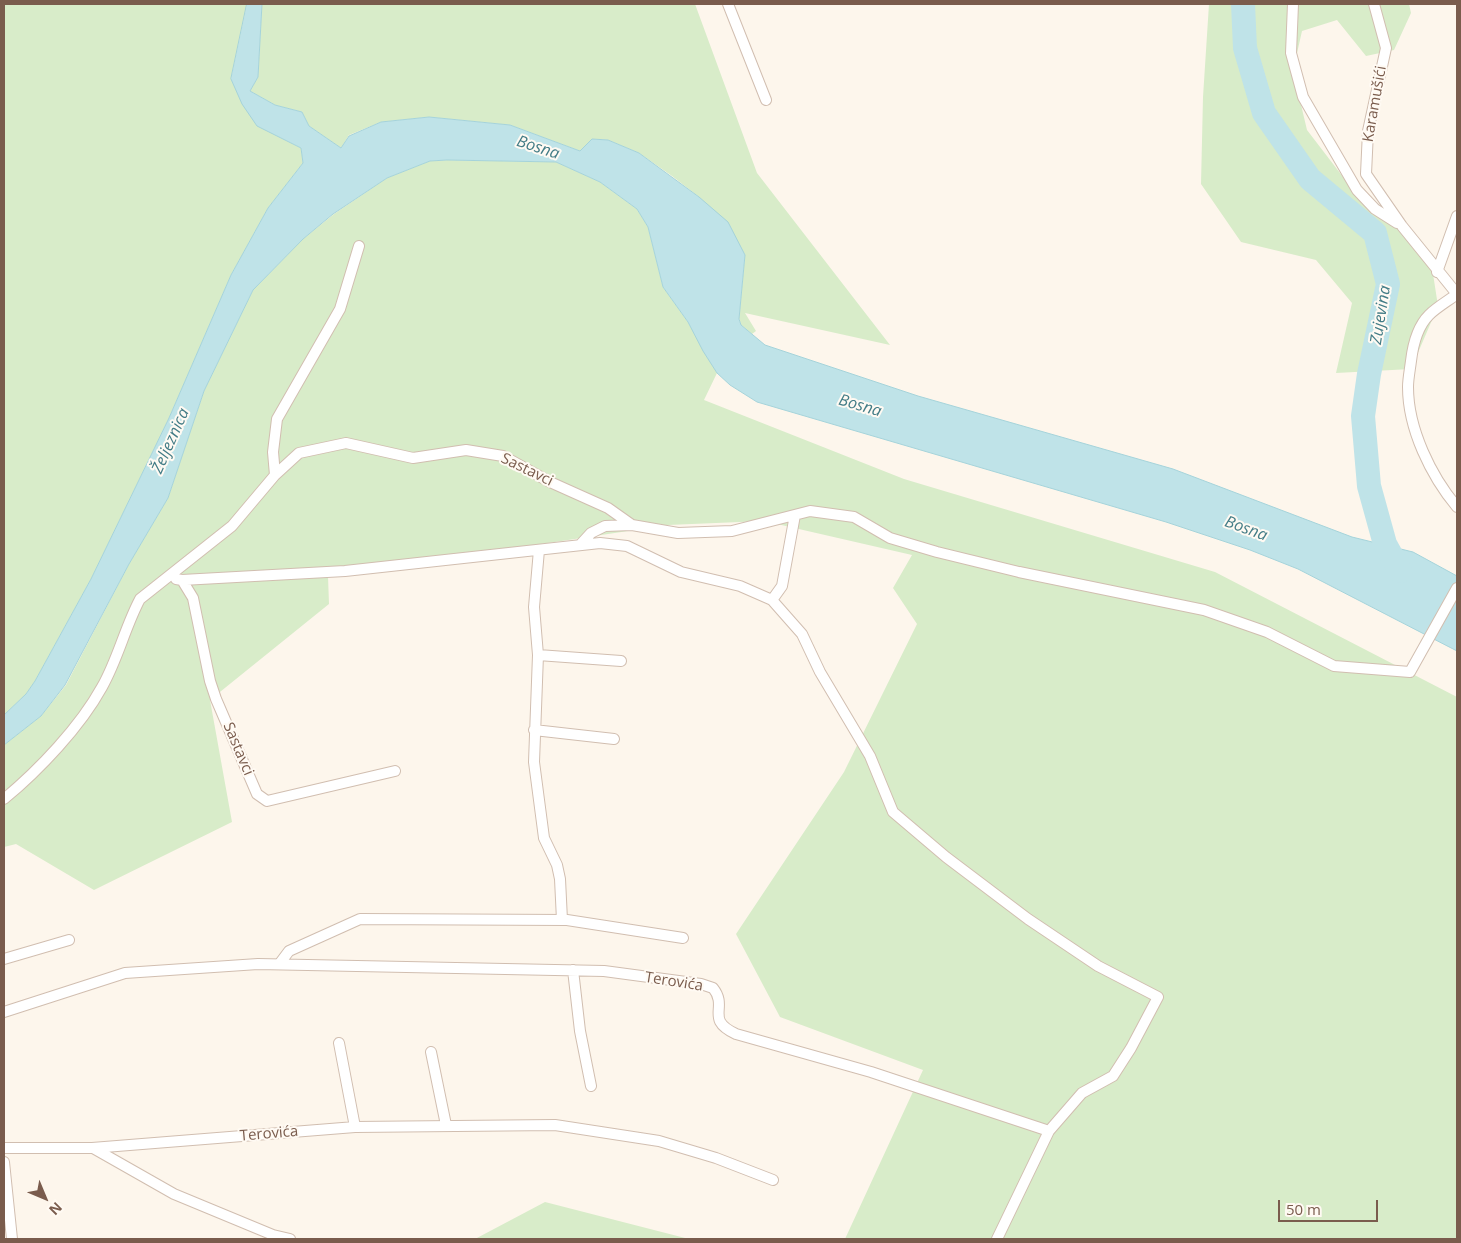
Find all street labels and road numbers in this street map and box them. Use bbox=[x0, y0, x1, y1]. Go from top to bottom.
street label: Karamušići bbox=[1359, 65, 1391, 143]
street label: Sastavci bbox=[498, 450, 556, 490]
street label: Sastavci bbox=[219, 720, 257, 778]
street label: Terovića bbox=[644, 969, 704, 995]
street label: Terovića bbox=[239, 1122, 299, 1146]

